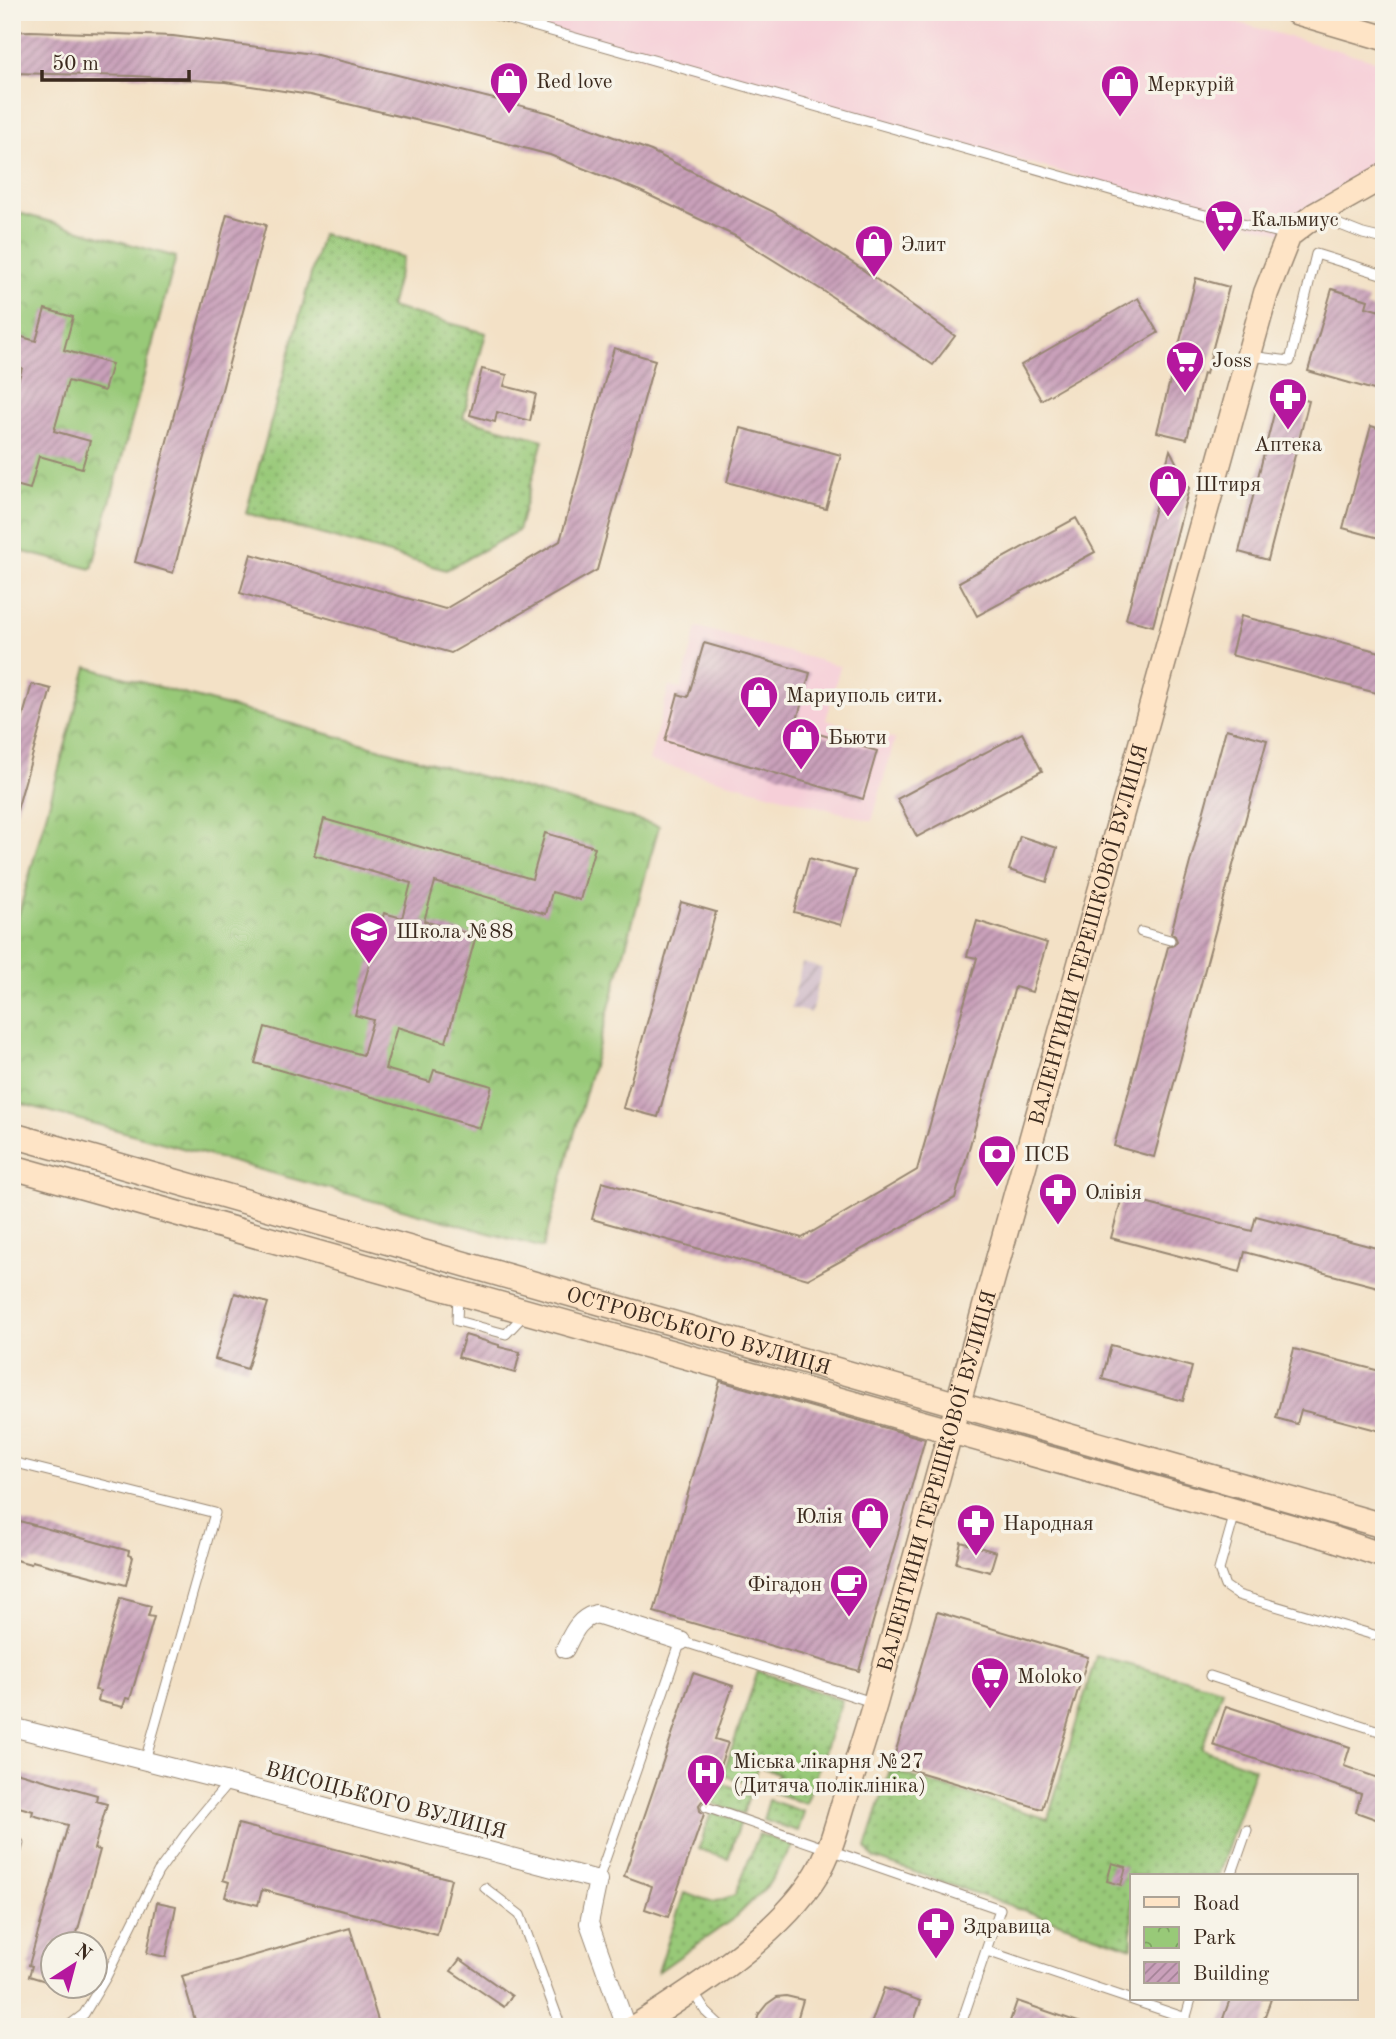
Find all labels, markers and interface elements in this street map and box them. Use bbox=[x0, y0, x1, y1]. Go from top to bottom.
scale bar bbox=[42, 38, 189, 82]
text: 50 m bbox=[52, 54, 99, 75]
shop icon: Red love bbox=[488, 60, 530, 115]
shop icon: Меркурій bbox=[1099, 63, 1141, 118]
place label: Red love bbox=[536, 72, 613, 93]
place label: Меркурій bbox=[1147, 75, 1235, 96]
supermarket icon: Кальмиус bbox=[1203, 198, 1245, 253]
place label: Кальмиус bbox=[1251, 210, 1339, 231]
shop icon: Элит bbox=[853, 223, 895, 278]
place label: Элит bbox=[901, 235, 946, 256]
supermarket icon: Joss bbox=[1164, 339, 1206, 394]
place label: Joss bbox=[1212, 351, 1252, 372]
pharmacy icon: Аптека bbox=[1267, 376, 1309, 431]
place label: Аптека bbox=[1254, 435, 1322, 456]
shop icon: Штиря bbox=[1147, 463, 1189, 518]
place label: Штиря bbox=[1195, 475, 1261, 496]
shop icon: Мариуполь сити. bbox=[738, 674, 780, 729]
place label: Мариуполь сити. bbox=[786, 686, 943, 707]
shop icon: Бьюти bbox=[780, 716, 822, 771]
place label: Бьюти bbox=[828, 728, 887, 749]
street label: ВАЛЕНТИНИ ТЕРЕШКОВОЇ ВУЛИЦЯ bbox=[1027, 742, 1152, 1128]
school or university icon: Школа №88 bbox=[348, 910, 390, 965]
place label: Школа №88 bbox=[396, 922, 514, 943]
bank icon: ПСБ bbox=[976, 1133, 1018, 1188]
place label: ПСБ bbox=[1024, 1145, 1070, 1166]
pharmacy icon: Олівія bbox=[1037, 1171, 1079, 1226]
place label: Олівія bbox=[1085, 1183, 1142, 1204]
street label: ОСТРОВСЬКОГО ВУЛИЦЯ bbox=[564, 1285, 833, 1380]
street label: ВАЛЕНТИНИ ТЕРЕШКОВОЇ ВУЛИЦЯ bbox=[875, 1288, 1001, 1674]
shop icon: Юлія bbox=[849, 1495, 891, 1550]
pharmacy icon: Народная bbox=[955, 1502, 997, 1557]
place label: Юлія bbox=[796, 1507, 843, 1528]
place label: Народная bbox=[1003, 1514, 1094, 1535]
cafe icon: Фігадон bbox=[828, 1563, 870, 1618]
place label: Фігадон bbox=[748, 1575, 822, 1596]
supermarket icon: Moloko bbox=[969, 1655, 1011, 1710]
place label: Moloko bbox=[1017, 1667, 1082, 1688]
hospital icon: Міська лікарня №27 (Дитяча поліклініка) bbox=[685, 1752, 727, 1807]
place label: Міська лікарня №27 (Дитяча поліклініка) bbox=[733, 1752, 926, 1797]
street label: ВИСОЦЬКОГО ВУЛИЦЯ bbox=[263, 1759, 508, 1844]
legend bbox=[1130, 1874, 1358, 2000]
text: Road bbox=[1193, 1894, 1240, 1915]
pharmacy icon: Здравица bbox=[915, 1905, 957, 1960]
place label: Здравица bbox=[963, 1917, 1051, 1938]
text: Park bbox=[1193, 1928, 1236, 1949]
north arrow bbox=[38, 1930, 108, 2000]
text: N bbox=[71, 1941, 94, 1966]
text: Building bbox=[1193, 1964, 1270, 1985]

